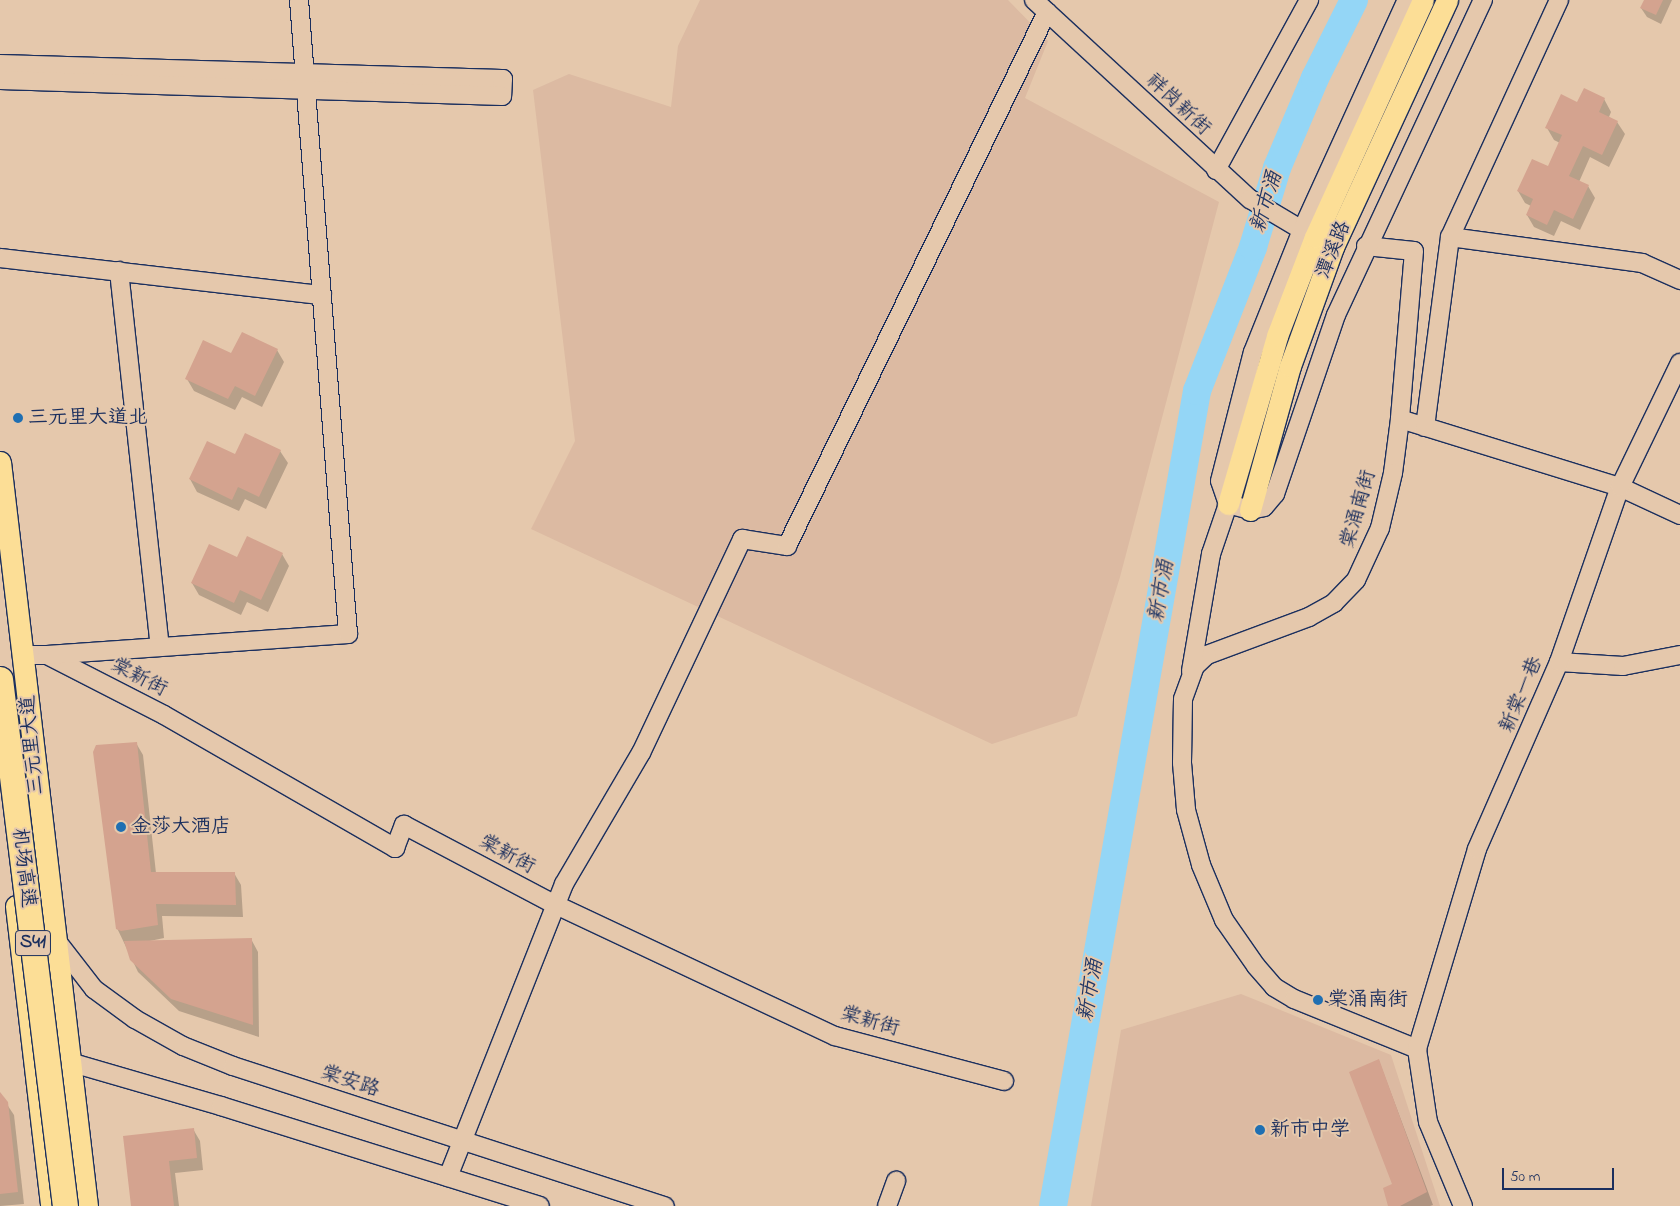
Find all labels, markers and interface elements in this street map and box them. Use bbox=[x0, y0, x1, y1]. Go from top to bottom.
street label: 祥岗新街 bbox=[1141, 69, 1215, 141]
water label: 新市涌 bbox=[1246, 168, 1288, 236]
street label: 潭溪路 bbox=[1312, 218, 1356, 282]
place label: 三元里大道北 bbox=[28, 406, 148, 430]
marker: 三元里大道北 bbox=[12, 412, 24, 424]
street label: 棠涌南街 bbox=[1336, 467, 1382, 551]
water label: 新市涌 bbox=[1144, 558, 1180, 624]
street label: 新棠一巷 bbox=[1495, 653, 1549, 737]
street label: 棠新街 bbox=[107, 654, 171, 702]
street label: 三元里大道 bbox=[17, 694, 49, 796]
place label: 金莎大酒店 bbox=[131, 815, 231, 839]
marker: 金莎大酒店 bbox=[115, 821, 127, 833]
street label: 机场高速 bbox=[6, 827, 40, 909]
street label: 棠新街 bbox=[475, 830, 539, 880]
road number: S41 bbox=[14, 926, 52, 960]
water label: 新市涌 bbox=[1073, 957, 1109, 1023]
place label: 棠涌南街 bbox=[1328, 988, 1408, 1012]
marker: 棠涌南街 bbox=[1312, 994, 1324, 1006]
street label: 棠新街 bbox=[838, 1002, 902, 1042]
street label: 棠安路 bbox=[318, 1061, 382, 1103]
place label: 新市中学 bbox=[1270, 1118, 1350, 1142]
marker: 新市中学 bbox=[1254, 1124, 1266, 1136]
scale bar bbox=[1505, 1158, 1618, 1190]
text: 50 m bbox=[1510, 1166, 1540, 1188]

